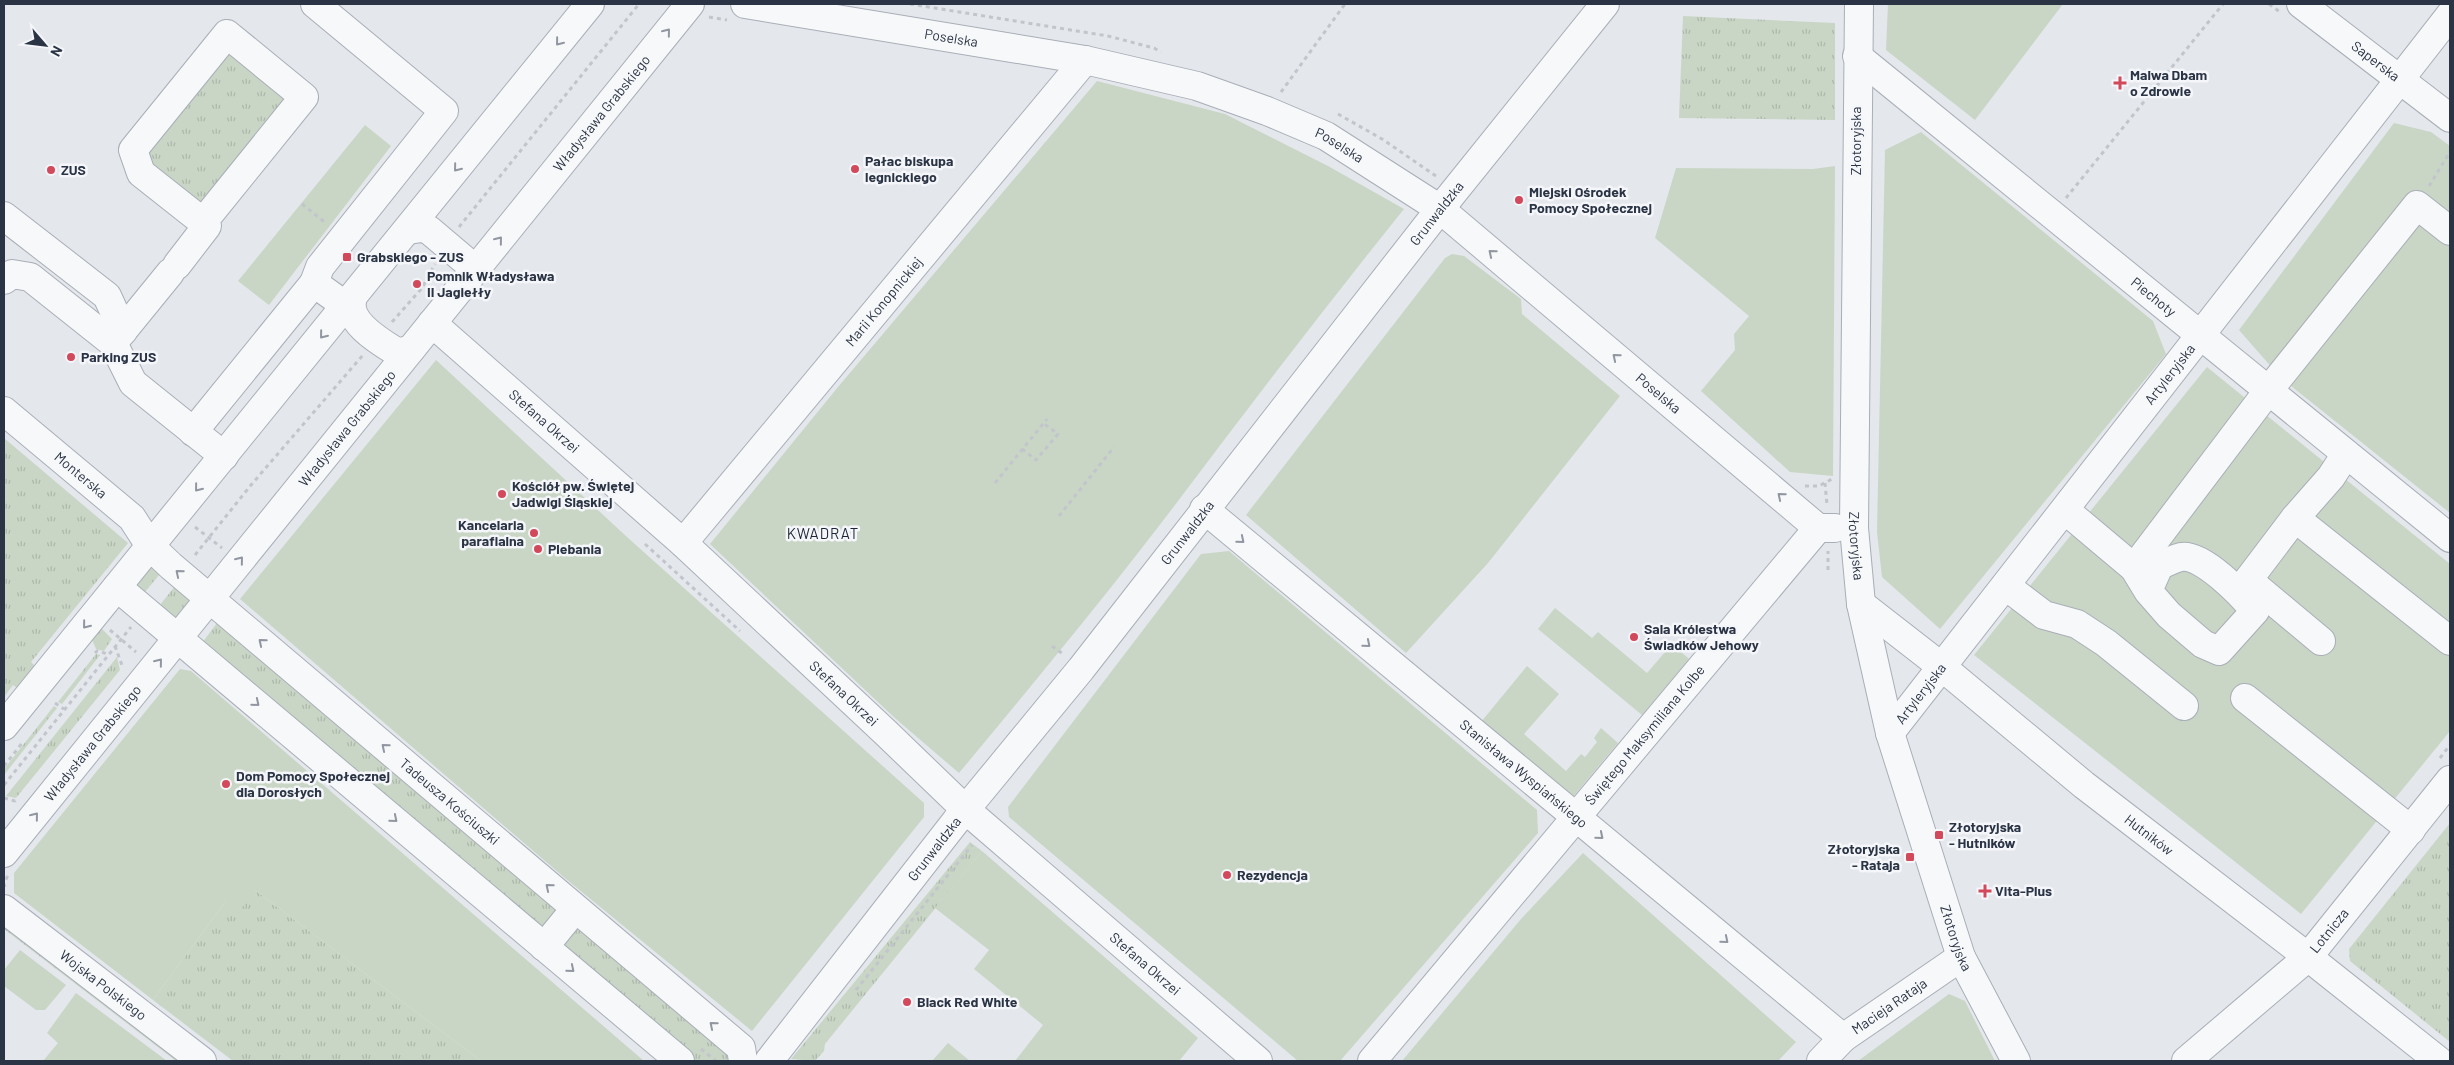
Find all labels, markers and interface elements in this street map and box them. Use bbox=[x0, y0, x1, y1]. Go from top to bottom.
north arrow bbox=[20, 20, 70, 70]
street label: Poselska bbox=[923, 25, 979, 50]
one-way arrow bbox=[662, 29, 670, 38]
one-way arrow bbox=[556, 36, 565, 45]
street label: Saperska bbox=[2348, 37, 2403, 85]
text: N bbox=[47, 43, 67, 59]
street label: Władysława Grabskiego bbox=[549, 51, 653, 175]
place label: Malwa Dbam o Zdrowie bbox=[2130, 66, 2208, 99]
marker: Malwa Dbam o Zdrowie bbox=[2114, 77, 2126, 89]
street label: Złotoryjska bbox=[1847, 107, 1864, 175]
street label: Poselska bbox=[1313, 123, 1367, 166]
place label: Pałac biskupa legnickiego bbox=[865, 152, 953, 185]
place label: ZUS bbox=[61, 161, 86, 178]
one-way arrow bbox=[455, 162, 463, 171]
marker: Pałac biskupa legnickiego bbox=[849, 163, 861, 175]
marker: ZUS bbox=[45, 164, 57, 176]
street label: Grunwaldzka bbox=[1406, 178, 1467, 249]
place label: Miejski Ośrodek Pomocy Społecznej bbox=[1529, 183, 1652, 216]
marker: Miejski Ośrodek Pomocy Społecznej bbox=[1513, 194, 1525, 206]
one-way arrow bbox=[494, 237, 502, 246]
place label: Grabskiego - ZUS bbox=[357, 248, 464, 265]
one-way arrow bbox=[1489, 250, 1498, 258]
marker: Grabskiego - ZUS bbox=[341, 251, 353, 263]
street label: Marii Konopnickiej bbox=[841, 253, 926, 349]
place label: Pomnik Władysława II Jagiełły bbox=[427, 267, 554, 300]
street label: Piechoty bbox=[2128, 273, 2180, 320]
marker: Pomnik Władysława II Jagiełły bbox=[411, 278, 423, 290]
one-way arrow bbox=[320, 329, 328, 338]
street label: Artyleryjska bbox=[2141, 340, 2198, 408]
place label: Parking ZUS bbox=[81, 348, 156, 365]
marker: Parking ZUS bbox=[65, 351, 77, 363]
one-way arrow bbox=[1613, 354, 1622, 363]
street label: Władysława Grabskiego bbox=[295, 366, 399, 490]
street label: Poselska bbox=[1633, 369, 1685, 417]
street label: Stefana Okrzei bbox=[506, 385, 583, 456]
street label: Monterska bbox=[51, 448, 111, 502]
place label: Kościół pw. Świętej Jadwigi Śląskiej bbox=[512, 477, 634, 510]
one-way arrow bbox=[194, 482, 203, 491]
marker: Kościół pw. Świętej Jadwigi Śląskiej bbox=[496, 488, 508, 500]
one-way arrow bbox=[1777, 493, 1786, 502]
street label: Grunwaldzka bbox=[1157, 497, 1217, 568]
street label: Złotoryjska bbox=[1846, 512, 1868, 581]
place label: Kancelaria parafialna bbox=[458, 516, 524, 549]
district label: KWADRAT bbox=[787, 524, 859, 542]
marker: Kancelaria parafialna bbox=[528, 527, 540, 539]
one-way arrow bbox=[1236, 535, 1245, 544]
place label: Plebania bbox=[548, 540, 601, 557]
marker: Plebania bbox=[532, 543, 544, 555]
one-way arrow bbox=[235, 557, 243, 566]
one-way arrow bbox=[176, 569, 185, 578]
one-way arrow bbox=[84, 619, 92, 628]
place label: Sala Królestwa Świadków Jehowy bbox=[1644, 620, 1759, 653]
marker: Sala Królestwa Świadków Jehowy bbox=[1628, 631, 1640, 643]
one-way arrow bbox=[1361, 638, 1370, 646]
one-way arrow bbox=[258, 639, 267, 648]
street label: Stefana Okrzei bbox=[806, 657, 882, 729]
one-way arrow bbox=[153, 659, 161, 668]
street label: Artyleryjska bbox=[1891, 660, 1949, 727]
street label: Świętego Maksymiliana Kolbe bbox=[1581, 661, 1708, 808]
street label: Władysława Grabskiego bbox=[40, 681, 144, 805]
one-way arrow bbox=[250, 697, 259, 706]
street label: Stanisława Wyspiańskiego bbox=[1457, 715, 1591, 831]
one-way arrow bbox=[382, 744, 391, 753]
street label: Tadeusza Kościuszki bbox=[397, 754, 503, 848]
place label: Dom Pomocy Społecznej dla Dorosłych bbox=[236, 767, 390, 800]
marker: Dom Pomocy Społecznej dla Dorosłych bbox=[220, 778, 232, 790]
street label: Hutników bbox=[2121, 810, 2177, 858]
one-way arrow bbox=[29, 812, 38, 821]
one-way arrow bbox=[388, 813, 397, 822]
street label: Grunwaldzka bbox=[904, 813, 964, 884]
place label: Złotoryjska - Hutników bbox=[1949, 818, 2021, 851]
marker: Złotoryjska - Hutników bbox=[1933, 829, 1945, 841]
one-way arrow bbox=[1594, 831, 1603, 839]
place label: Złotoryjska - Rataja bbox=[1828, 840, 1900, 873]
marker: Złotoryjska - Rataja bbox=[1904, 851, 1916, 863]
place label: Rezydencja bbox=[1237, 866, 1308, 883]
marker: Rezydencja bbox=[1221, 869, 1233, 881]
place label: Vita-Plus bbox=[1995, 882, 2052, 899]
one-way arrow bbox=[546, 883, 555, 892]
marker: Vita-Plus bbox=[1979, 885, 1991, 897]
street label: Złotoryjska bbox=[1937, 903, 1976, 974]
street label: Lotnicza bbox=[2306, 905, 2352, 956]
street label: Stefana Okrzei bbox=[1106, 928, 1184, 999]
one-way arrow bbox=[1719, 935, 1728, 943]
street label: Wojska Polskiego bbox=[57, 946, 150, 1023]
one-way arrow bbox=[565, 964, 574, 972]
street label: Macieja Rataja bbox=[1848, 974, 1930, 1038]
place label: Black Red White bbox=[917, 993, 1018, 1010]
marker: Black Red White bbox=[901, 996, 913, 1008]
one-way arrow bbox=[710, 1022, 719, 1031]

